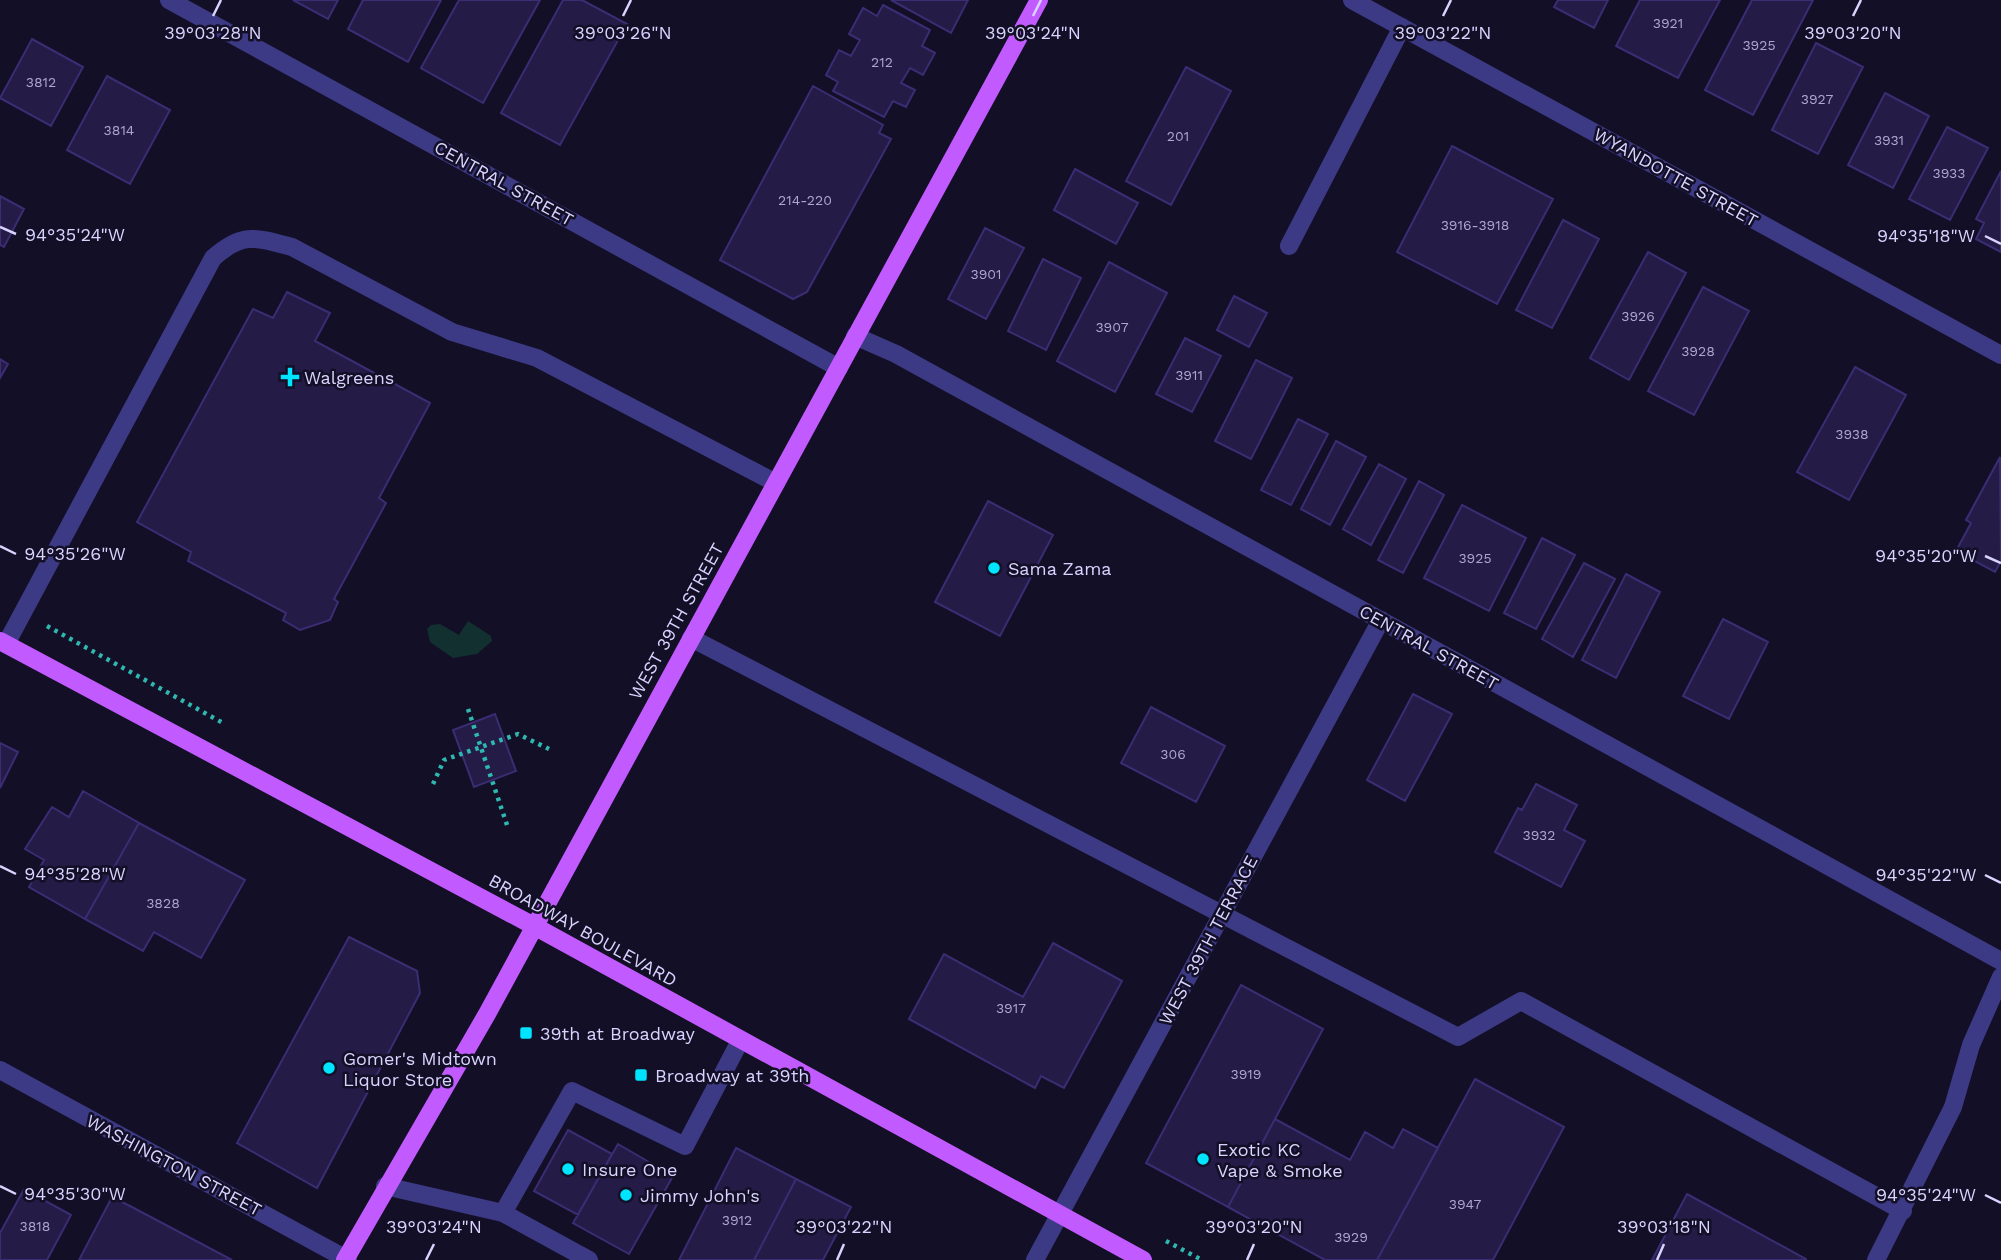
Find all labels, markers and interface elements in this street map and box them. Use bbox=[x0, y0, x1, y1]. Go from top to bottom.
house number: 3921 bbox=[1653, 15, 1683, 31]
text: 39°03'28"N bbox=[164, 22, 262, 43]
text: 39°03'26"N bbox=[574, 22, 672, 43]
text: 39°03'24"N bbox=[985, 22, 1081, 43]
text: 39°03'22"N bbox=[1395, 22, 1491, 43]
text: 39°03'20"N bbox=[1804, 22, 1902, 43]
house number: 3925 bbox=[1742, 37, 1776, 53]
house number: 212 bbox=[871, 54, 893, 70]
house number: 3812 bbox=[26, 74, 56, 90]
house number: 3927 bbox=[1801, 91, 1833, 107]
house number: 3814 bbox=[104, 122, 134, 138]
street label: WYANDOTTE STREET bbox=[1590, 123, 1762, 231]
house number: 201 bbox=[1167, 128, 1189, 144]
house number: 3931 bbox=[1874, 132, 1904, 148]
street label: CENTRAL STREET bbox=[431, 136, 577, 230]
house number: 3933 bbox=[1933, 165, 1965, 181]
house number: 214-220 bbox=[778, 192, 832, 208]
house number: 3916-3918 bbox=[1441, 217, 1509, 233]
text: 94°35'24"W bbox=[25, 224, 125, 245]
text: 94°35'18"W bbox=[1877, 225, 1975, 246]
house number: 3901 bbox=[971, 266, 1001, 282]
house number: 3926 bbox=[1621, 308, 1655, 324]
house number: 3907 bbox=[1095, 319, 1129, 335]
house number: 3928 bbox=[1681, 343, 1715, 359]
place label: Walgreens bbox=[304, 367, 394, 388]
house number: 3911 bbox=[1175, 367, 1203, 383]
marker: Walgreens bbox=[282, 369, 298, 385]
house number: 3938 bbox=[1835, 426, 1869, 442]
street label: WEST 39TH STREET bbox=[624, 539, 728, 703]
text: 94°35'26"W bbox=[24, 543, 126, 564]
text: 94°35'20"W bbox=[1875, 545, 1977, 566]
house number: 3925 bbox=[1458, 550, 1492, 566]
place label: Sama Zama bbox=[1008, 558, 1111, 579]
marker: Sama Zama bbox=[986, 560, 1002, 576]
street label: CENTRAL STREET bbox=[1356, 600, 1502, 694]
house number: 306 bbox=[1160, 746, 1186, 762]
house number: 3932 bbox=[1523, 827, 1555, 843]
street label: WEST 39TH TERRACE bbox=[1154, 852, 1262, 1028]
text: 94°35'28"W bbox=[24, 863, 126, 884]
text: 94°35'22"W bbox=[1875, 864, 1977, 885]
street label: BROADWAY BOULEVARD bbox=[485, 869, 681, 991]
house number: 3828 bbox=[146, 895, 180, 911]
house number: 3917 bbox=[996, 1000, 1026, 1016]
place label: 39th at Broadway bbox=[540, 1023, 696, 1044]
marker: 39th at Broadway bbox=[518, 1025, 534, 1041]
place label: Gomer's Midtown Liquor Store bbox=[343, 1048, 497, 1090]
marker: Gomer's Midtown Liquor Store bbox=[321, 1060, 337, 1076]
place label: Broadway at 39th bbox=[655, 1065, 809, 1086]
house number: 3919 bbox=[1231, 1066, 1261, 1082]
marker: Broadway at 39th bbox=[633, 1067, 649, 1083]
street label: WASHINGTON STREET bbox=[83, 1110, 265, 1220]
place label: Exotic KC Vape & Smoke bbox=[1217, 1139, 1343, 1181]
marker: Exotic KC Vape & Smoke bbox=[1195, 1151, 1211, 1167]
place label: Insure One bbox=[582, 1159, 677, 1180]
marker: Insure One bbox=[560, 1161, 576, 1177]
text: 94°35'30"W bbox=[24, 1183, 126, 1204]
text: 94°35'24"W bbox=[1876, 1184, 1976, 1205]
place label: Jimmy John's bbox=[640, 1185, 760, 1206]
marker: Jimmy John's bbox=[618, 1187, 634, 1203]
house number: 3947 bbox=[1449, 1196, 1481, 1212]
house number: 3912 bbox=[722, 1212, 752, 1228]
text: 39°03'24"N bbox=[386, 1216, 482, 1237]
text: 39°03'22"N bbox=[796, 1216, 892, 1237]
text: 39°03'20"N bbox=[1205, 1216, 1303, 1237]
text: 39°03'18"N bbox=[1617, 1216, 1711, 1237]
house number: 3818 bbox=[20, 1218, 50, 1234]
house number: 3929 bbox=[1334, 1229, 1368, 1245]

